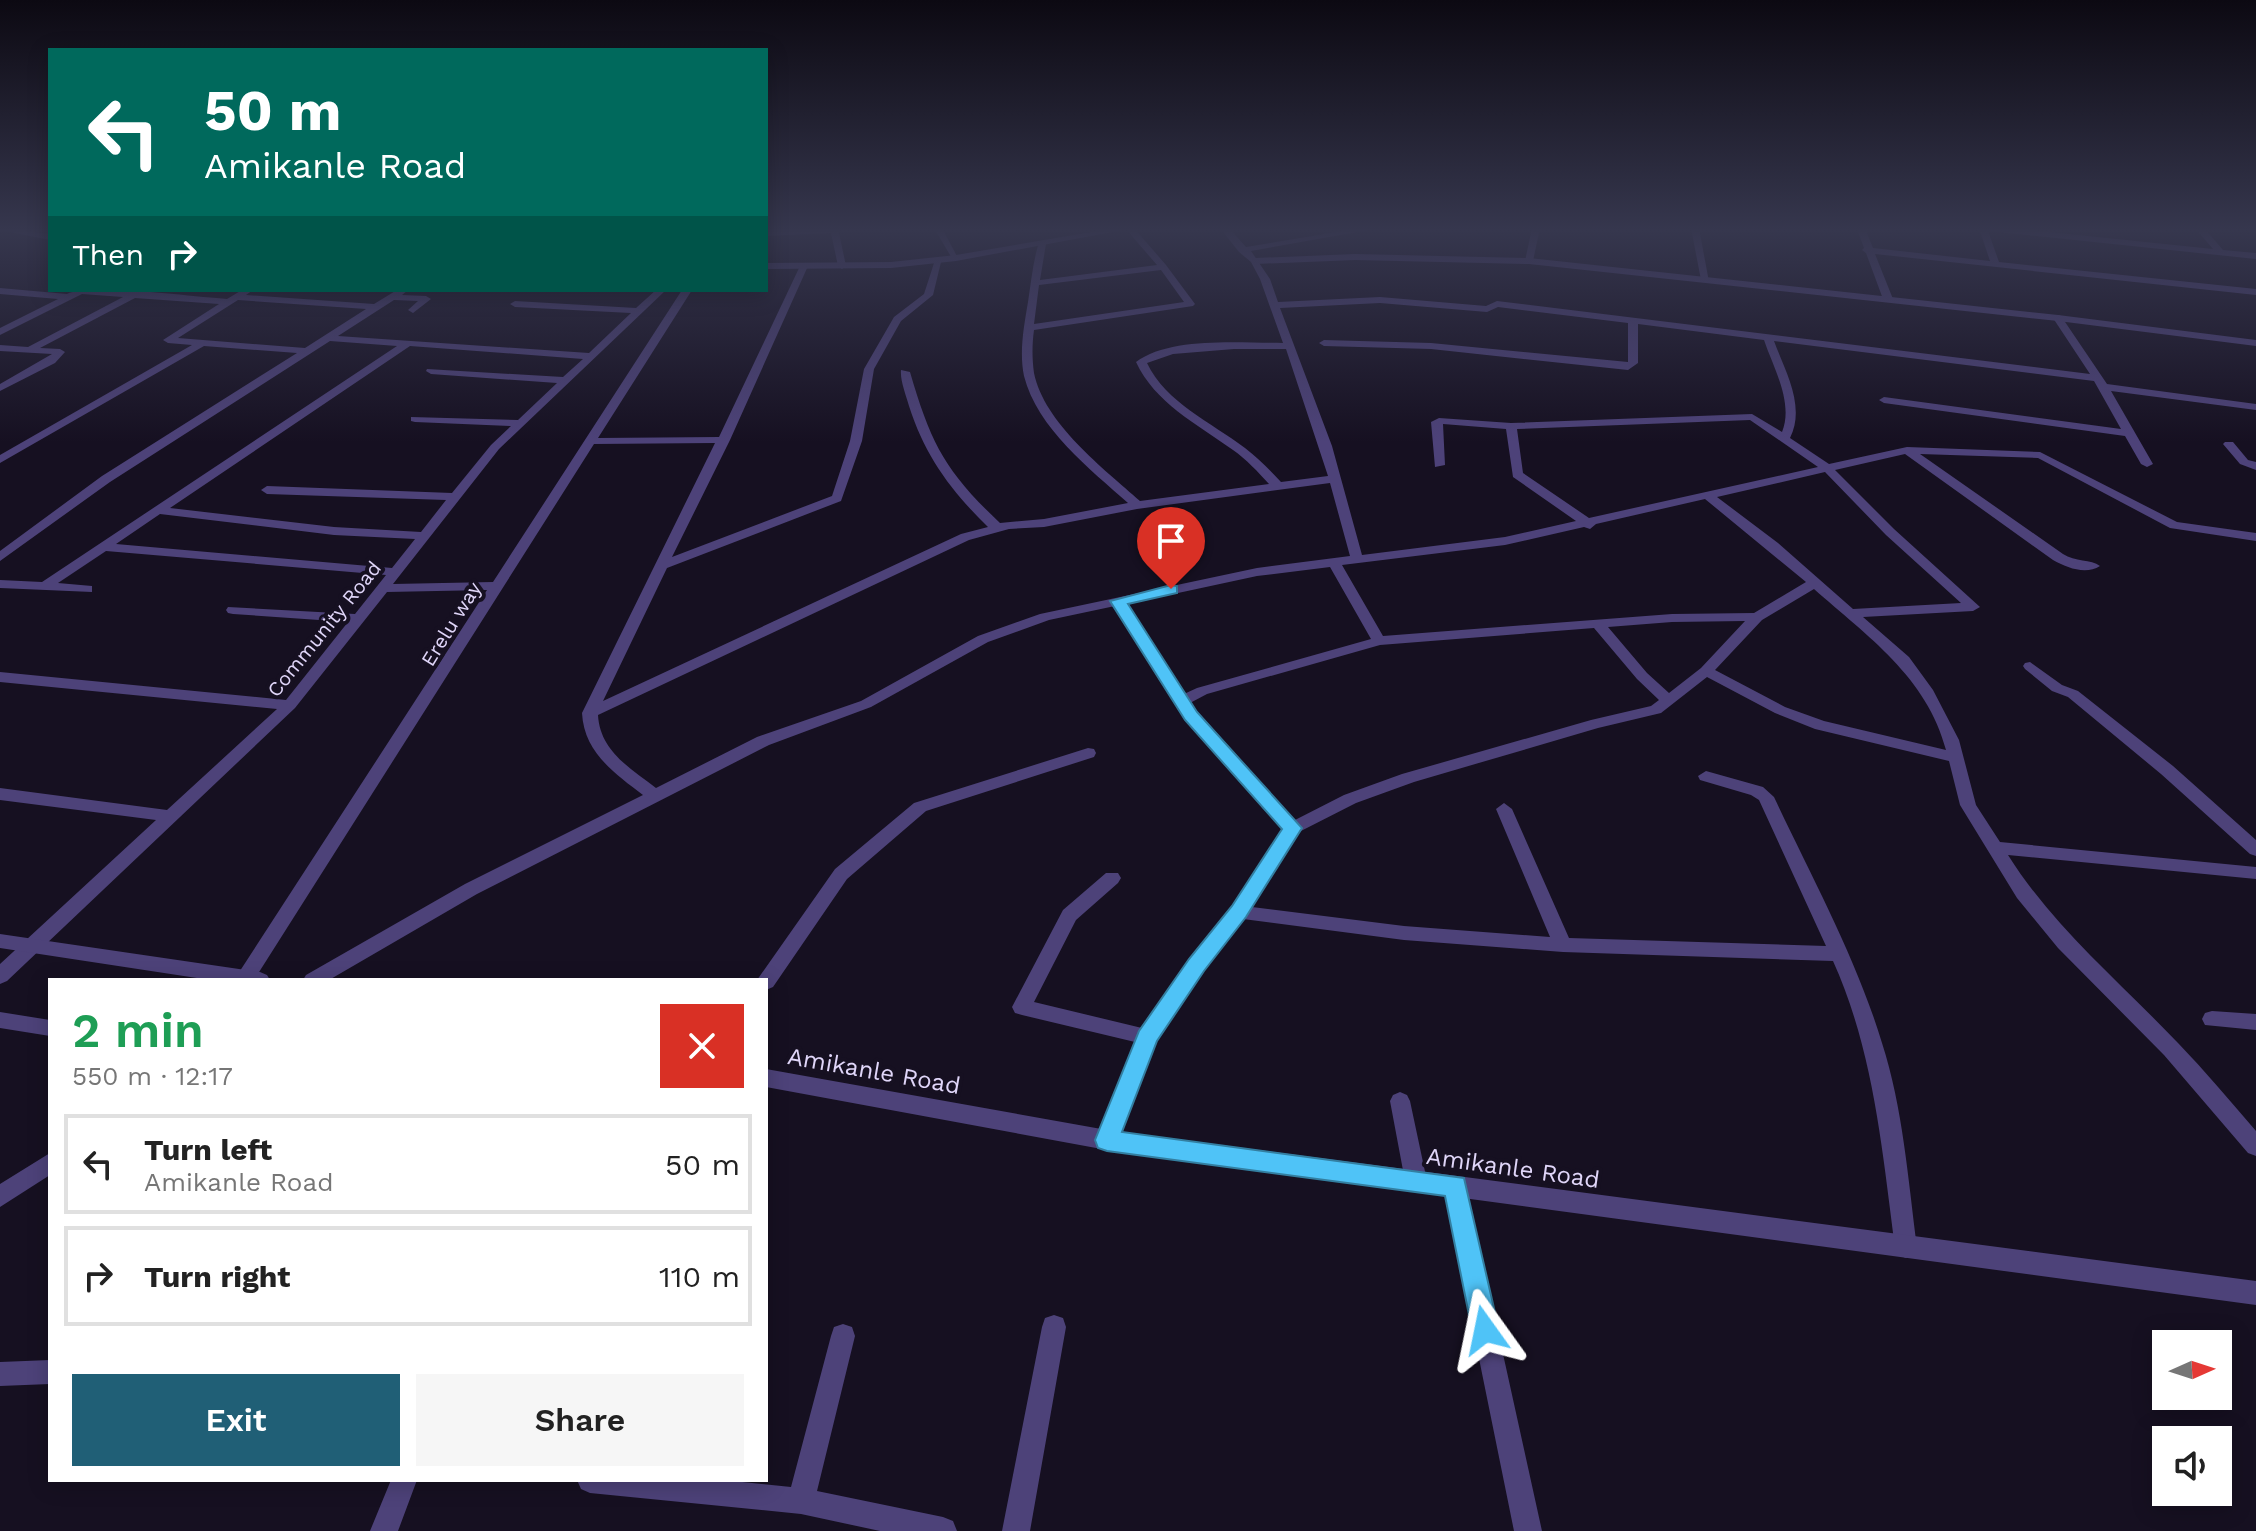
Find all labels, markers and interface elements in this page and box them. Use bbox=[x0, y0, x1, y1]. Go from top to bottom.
text: 50 m bbox=[204, 78, 341, 144]
icon: left bbox=[72, 80, 176, 184]
text: Amikanle Road bbox=[204, 145, 466, 187]
icon: right bbox=[160, 232, 204, 276]
text: Then bbox=[72, 237, 144, 272]
pin bbox=[1137, 507, 1205, 589]
icon: arrive bbox=[1149, 519, 1193, 563]
street label: Community Road bbox=[262, 556, 386, 702]
street label: Erelu way bbox=[416, 577, 487, 670]
text: 2 min bbox=[72, 1002, 204, 1059]
button: close bbox=[660, 1004, 744, 1088]
street label: Amikanle Road bbox=[785, 1042, 963, 1100]
text: 550 m · 12:17 bbox=[72, 1061, 233, 1091]
text: Turn left bbox=[144, 1132, 272, 1167]
icon: left bbox=[76, 1142, 120, 1186]
street label: Amikanle Road bbox=[1424, 1142, 1602, 1194]
text: 50 m bbox=[665, 1147, 740, 1182]
text: Amikanle Road bbox=[144, 1167, 333, 1197]
icon: right bbox=[76, 1254, 120, 1298]
text: Turn right bbox=[144, 1259, 290, 1294]
text: 110 m bbox=[659, 1259, 740, 1294]
position arrow bbox=[1443, 1288, 1527, 1372]
north arrow bbox=[2152, 1330, 2232, 1410]
map controls bbox=[2152, 1330, 2232, 1506]
button: Exit bbox=[72, 1374, 400, 1466]
button: Share bbox=[416, 1374, 744, 1466]
button: sound bbox=[2152, 1426, 2232, 1506]

